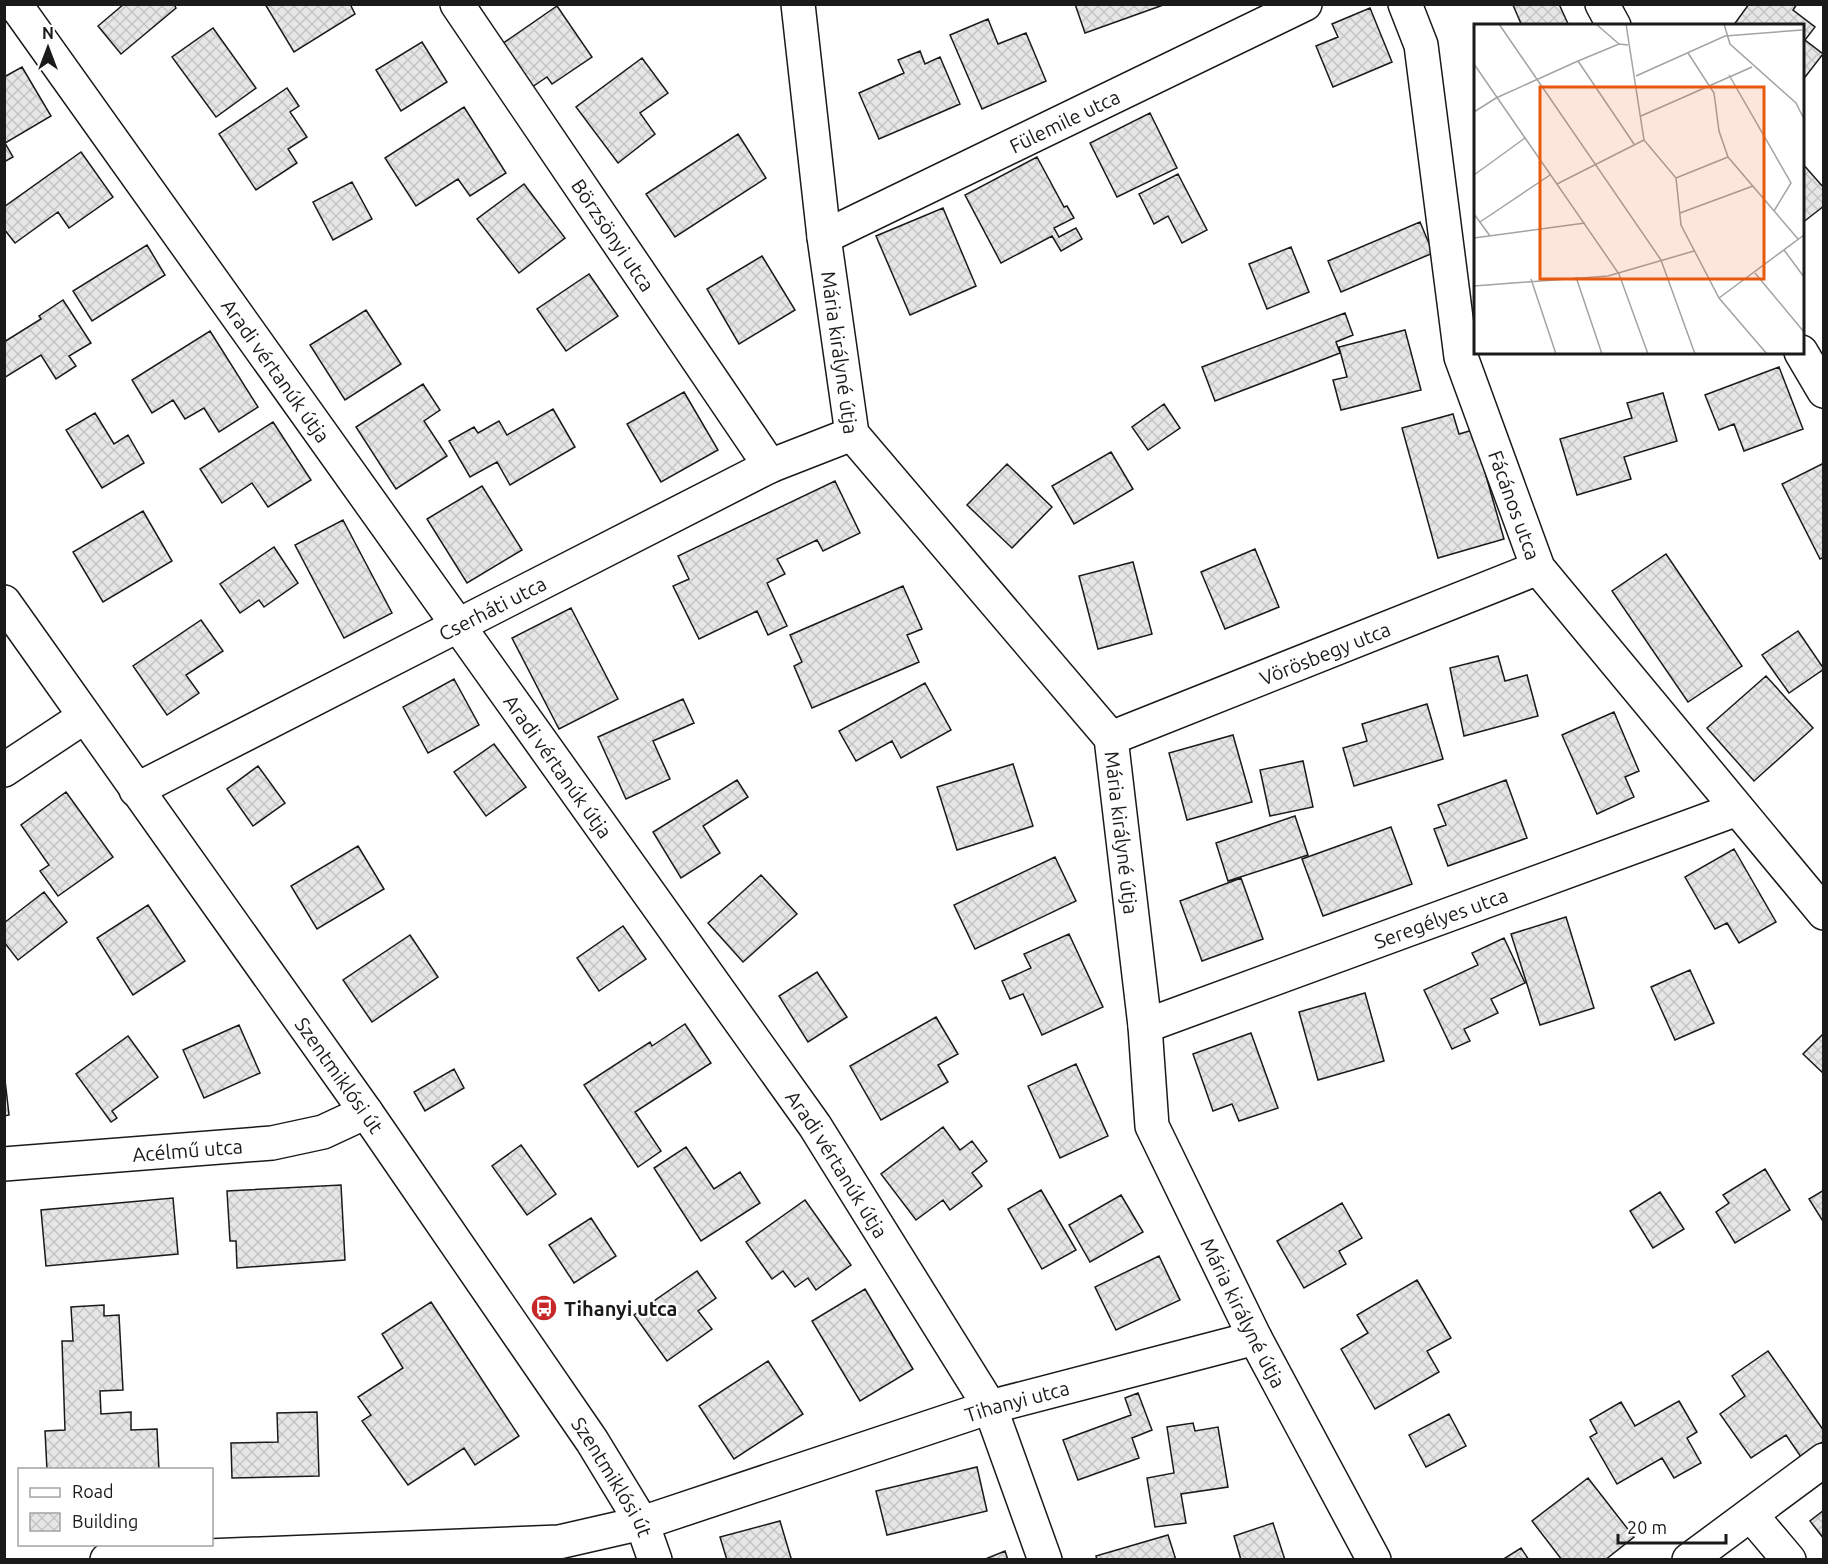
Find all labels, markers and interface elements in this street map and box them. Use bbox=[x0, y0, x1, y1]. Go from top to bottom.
north arrow bbox=[18, 18, 78, 78]
text: N bbox=[42, 24, 54, 42]
inset map bbox=[1474, 24, 1804, 354]
street label: Fülemile utca bbox=[1005, 84, 1123, 157]
street label: Börzsönyi utca bbox=[567, 174, 660, 296]
street label: Mária királyné útja bbox=[817, 269, 863, 435]
street label: Aradi vértanúk útja bbox=[217, 294, 335, 446]
street label: Fácános utca bbox=[1484, 447, 1545, 563]
street label: Cserháti utca bbox=[435, 571, 550, 645]
street label: Vörösbegy utca bbox=[1256, 617, 1393, 689]
street label: Aradi vértanúk útja bbox=[500, 690, 617, 842]
street label: Mária királyné útja bbox=[1101, 750, 1143, 915]
street label: Seregélyes utca bbox=[1371, 883, 1511, 953]
street label: Szentmiklósi út bbox=[291, 1013, 388, 1137]
street label: Aradi vértanúk útja bbox=[782, 1086, 893, 1242]
street label: Acélmű utca bbox=[131, 1134, 243, 1165]
street label: Mária királyné útja bbox=[1197, 1234, 1291, 1391]
bus stop icon: Tihanyi utca bbox=[529, 1293, 559, 1323]
place label: Tihanyi utca bbox=[564, 1297, 677, 1320]
street label: Tihanyi utca bbox=[962, 1375, 1072, 1426]
street label: Szentmiklósi út bbox=[567, 1412, 657, 1540]
legend bbox=[18, 1468, 213, 1546]
text: Road bbox=[72, 1481, 114, 1501]
scale bar bbox=[1618, 1507, 1726, 1545]
text: Building bbox=[72, 1511, 138, 1531]
text: 20 m bbox=[1627, 1517, 1667, 1537]

